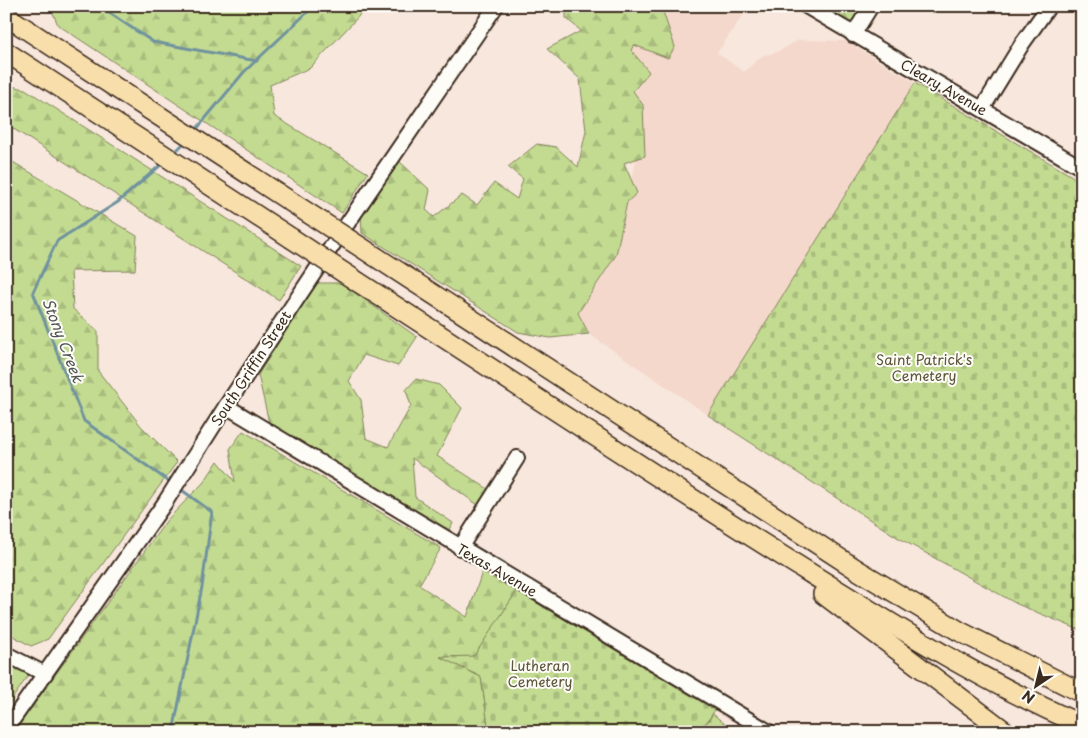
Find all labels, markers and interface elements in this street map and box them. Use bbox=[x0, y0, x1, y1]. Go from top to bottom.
street label: Cleary Avenue bbox=[897, 54, 991, 120]
water label: Stony Creek bbox=[37, 294, 91, 386]
street label: South Griffin Street bbox=[206, 306, 296, 430]
park label: Saint Patrick's Cemetery bbox=[876, 349, 972, 386]
street label: Texas Avenue bbox=[453, 538, 541, 602]
park label: Lutheran Cemetery bbox=[507, 655, 573, 692]
north arrow bbox=[1010, 660, 1060, 710]
text: N bbox=[1018, 685, 1039, 709]

